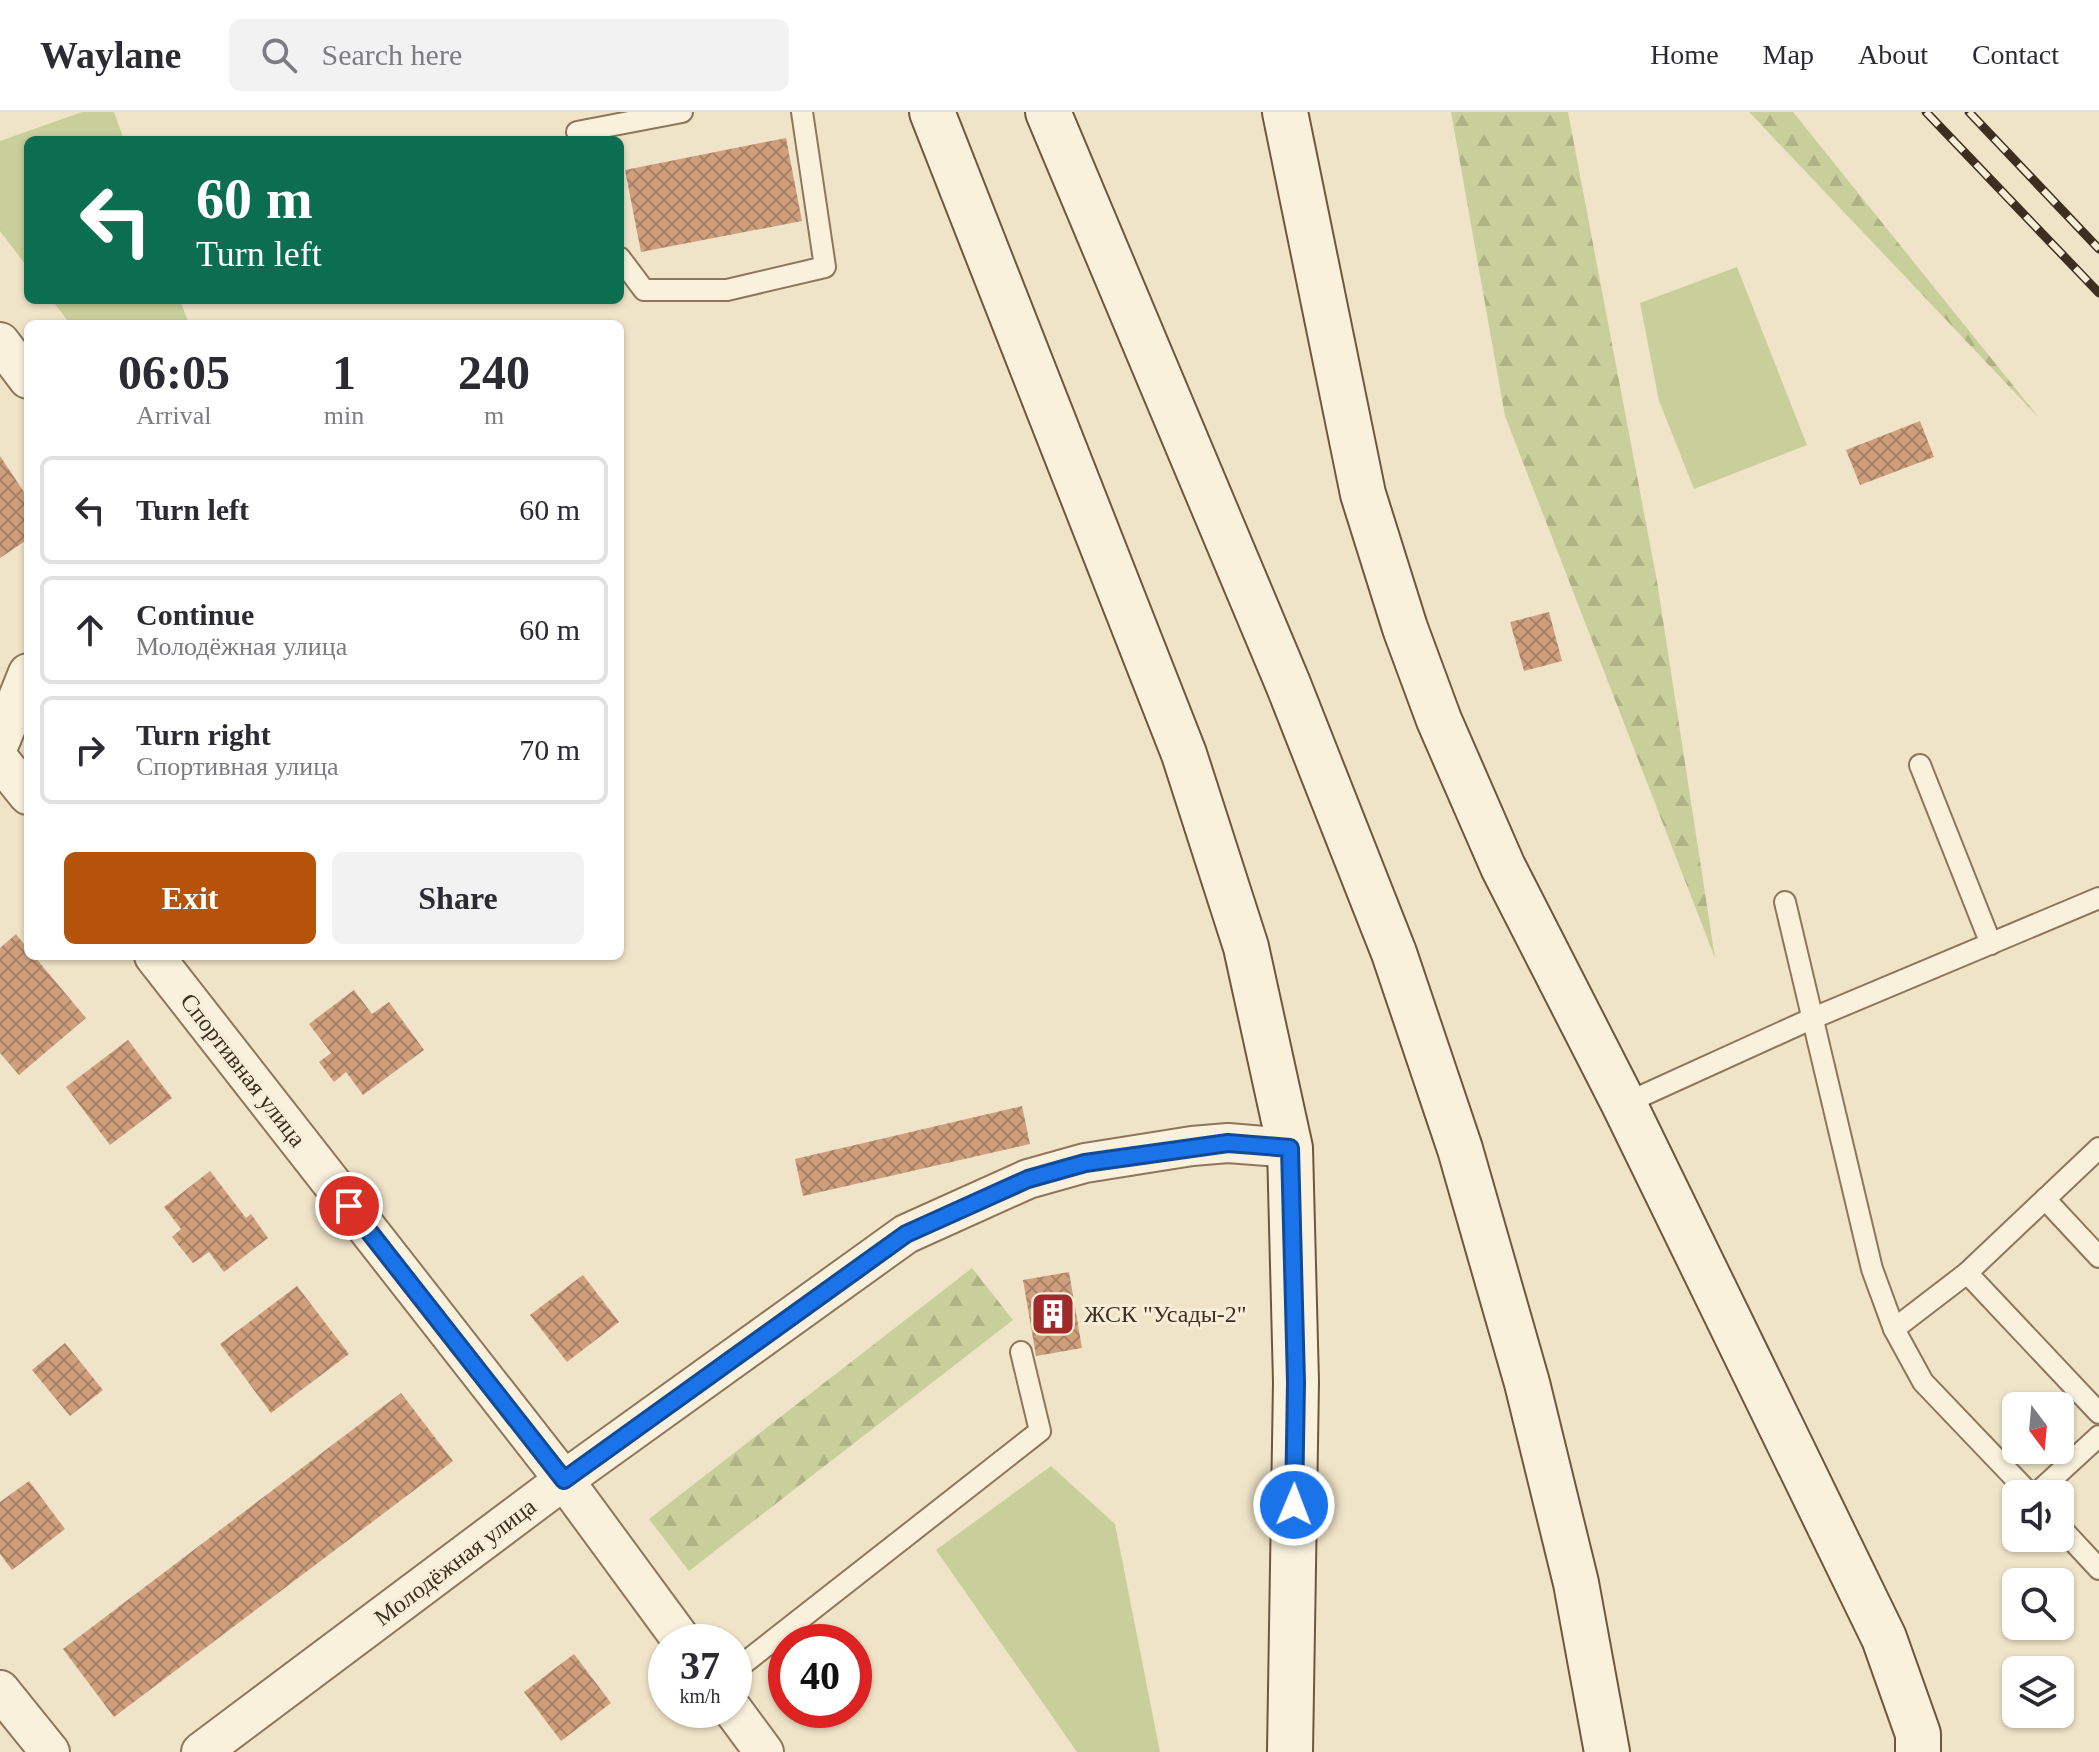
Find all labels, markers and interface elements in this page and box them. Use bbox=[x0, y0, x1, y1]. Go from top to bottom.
search box bbox=[229, 19, 789, 91]
icon: search bbox=[257, 33, 301, 77]
text: Waylane bbox=[40, 34, 181, 76]
text: Search here bbox=[321, 38, 462, 71]
text: Home bbox=[1650, 39, 1719, 70]
text: Map bbox=[1763, 39, 1814, 70]
text: About bbox=[1858, 39, 1928, 70]
text: Contact bbox=[1972, 39, 2059, 70]
icon: left bbox=[64, 168, 168, 272]
text: 60 m bbox=[196, 168, 313, 230]
text: Turn left bbox=[196, 234, 322, 274]
text: 06:05 bbox=[118, 346, 230, 399]
text: 1 bbox=[332, 346, 356, 399]
text: 240 bbox=[458, 346, 530, 399]
text: Arrival bbox=[136, 401, 211, 430]
text: min bbox=[324, 401, 364, 430]
text: m bbox=[484, 401, 504, 430]
icon: left bbox=[68, 488, 112, 532]
text: Turn left bbox=[136, 493, 249, 526]
text: 60 m bbox=[519, 493, 580, 526]
text: Continue bbox=[136, 598, 254, 631]
icon: ahead bbox=[68, 608, 112, 652]
text: 60 m bbox=[519, 613, 580, 646]
text: Молодёжная улица bbox=[136, 632, 347, 661]
text: Turn right bbox=[136, 718, 271, 751]
icon: right bbox=[68, 728, 112, 772]
text: 70 m bbox=[519, 733, 580, 766]
text: Спортивная улица bbox=[136, 752, 339, 781]
button: Exit bbox=[64, 852, 316, 944]
button: Share bbox=[332, 852, 584, 944]
street label: Спортивная улица bbox=[175, 988, 311, 1152]
pin bbox=[315, 1172, 383, 1240]
icon: arrive bbox=[327, 1184, 371, 1228]
building icon: ЖСК "Усады-2" bbox=[1029, 1290, 1077, 1338]
place label: ЖСК "Усады-2" bbox=[1084, 1301, 1247, 1327]
north arrow bbox=[2002, 1392, 2074, 1464]
map controls bbox=[2002, 1392, 2074, 1728]
position arrow bbox=[1252, 1463, 1336, 1547]
button: sound bbox=[2002, 1480, 2074, 1552]
street label: Молодёжная улица bbox=[369, 1493, 541, 1631]
button: search bbox=[2002, 1568, 2074, 1640]
speed limit sign: 40 bbox=[768, 1624, 872, 1728]
text: 37 bbox=[680, 1643, 720, 1688]
button: layers bbox=[2002, 1656, 2074, 1728]
text: km/h bbox=[679, 1685, 721, 1707]

